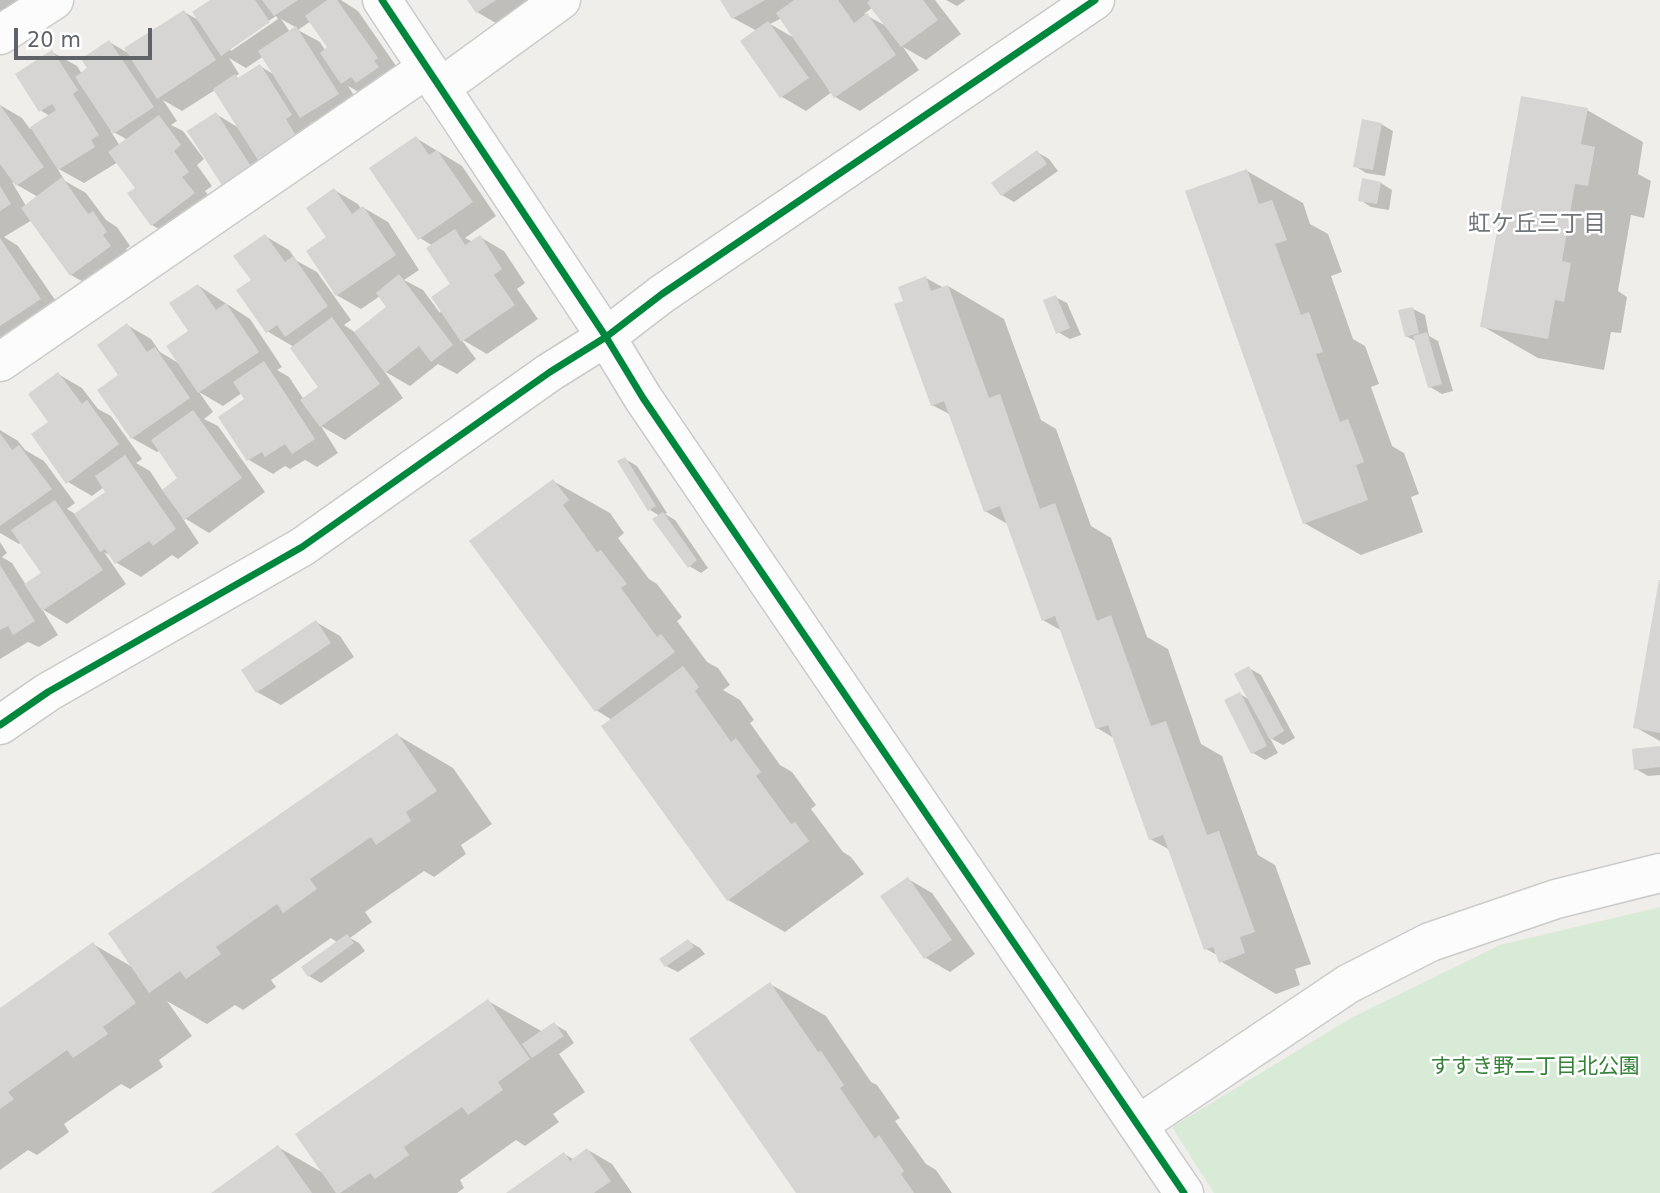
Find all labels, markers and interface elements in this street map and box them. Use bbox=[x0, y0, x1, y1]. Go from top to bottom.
scale bar bbox=[18, 14, 156, 58]
text: 20 m bbox=[27, 28, 81, 52]
district label: 虹ケ丘三丁目 bbox=[1468, 211, 1606, 239]
park label: すすき野二丁目北公園 bbox=[1430, 1055, 1640, 1081]

